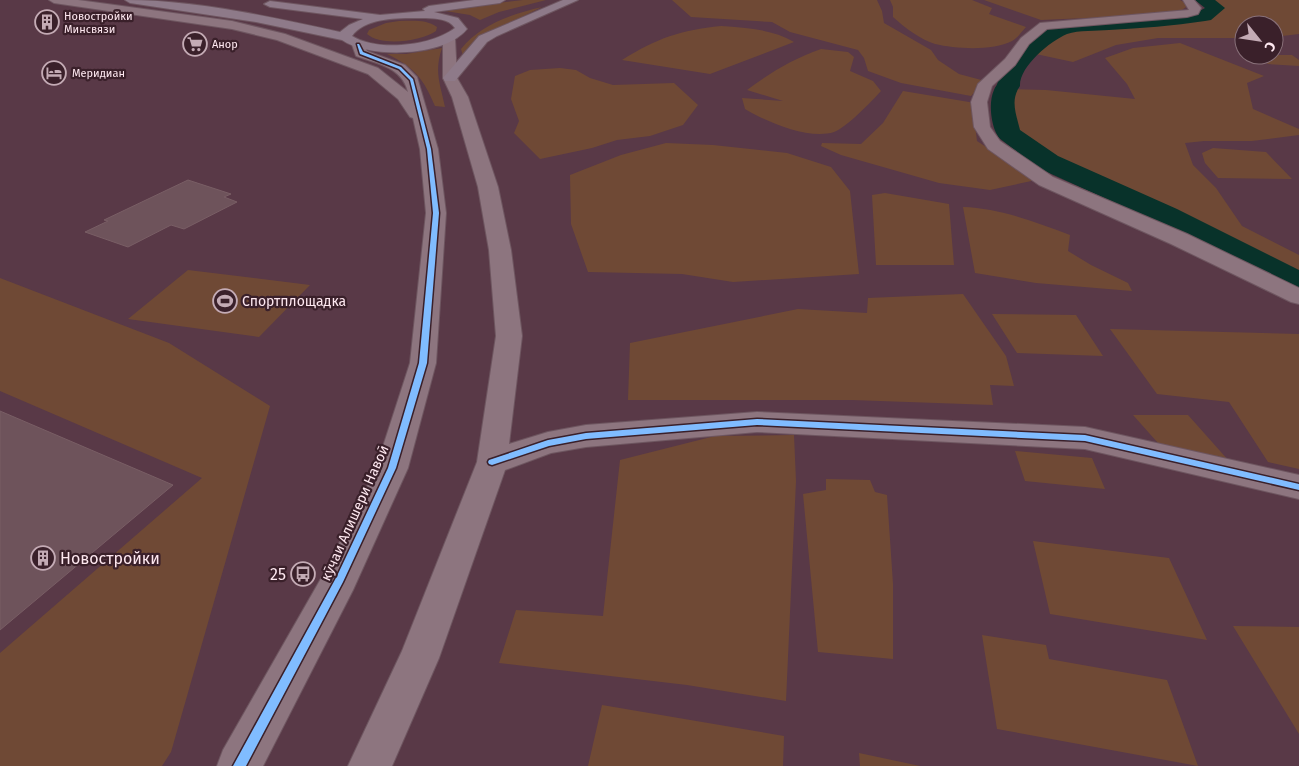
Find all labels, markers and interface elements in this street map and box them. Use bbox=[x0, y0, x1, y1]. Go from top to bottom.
building icon: Новостройки Минсвязи bbox=[34, 9, 60, 35]
place label: Новостройки Минсвязи bbox=[64, 10, 133, 36]
north arrow bbox=[1234, 15, 1284, 65]
supermarket icon: Анор bbox=[182, 31, 208, 57]
place label: Анор bbox=[212, 38, 238, 51]
text: С bbox=[1260, 39, 1279, 54]
hotel icon: Меридиан bbox=[41, 60, 67, 86]
place label: Меридиан bbox=[72, 67, 125, 80]
sports icon: Спортплощадка bbox=[212, 288, 238, 314]
place label: Спортплощадка bbox=[242, 293, 346, 310]
street label: кӯчаи Алишери Навоӣ bbox=[317, 442, 393, 584]
building icon: Новостройки bbox=[30, 545, 56, 571]
place label: Новостройки bbox=[60, 549, 160, 568]
bus stop icon: 25 bbox=[290, 561, 316, 587]
place label: 25 bbox=[270, 565, 286, 584]

